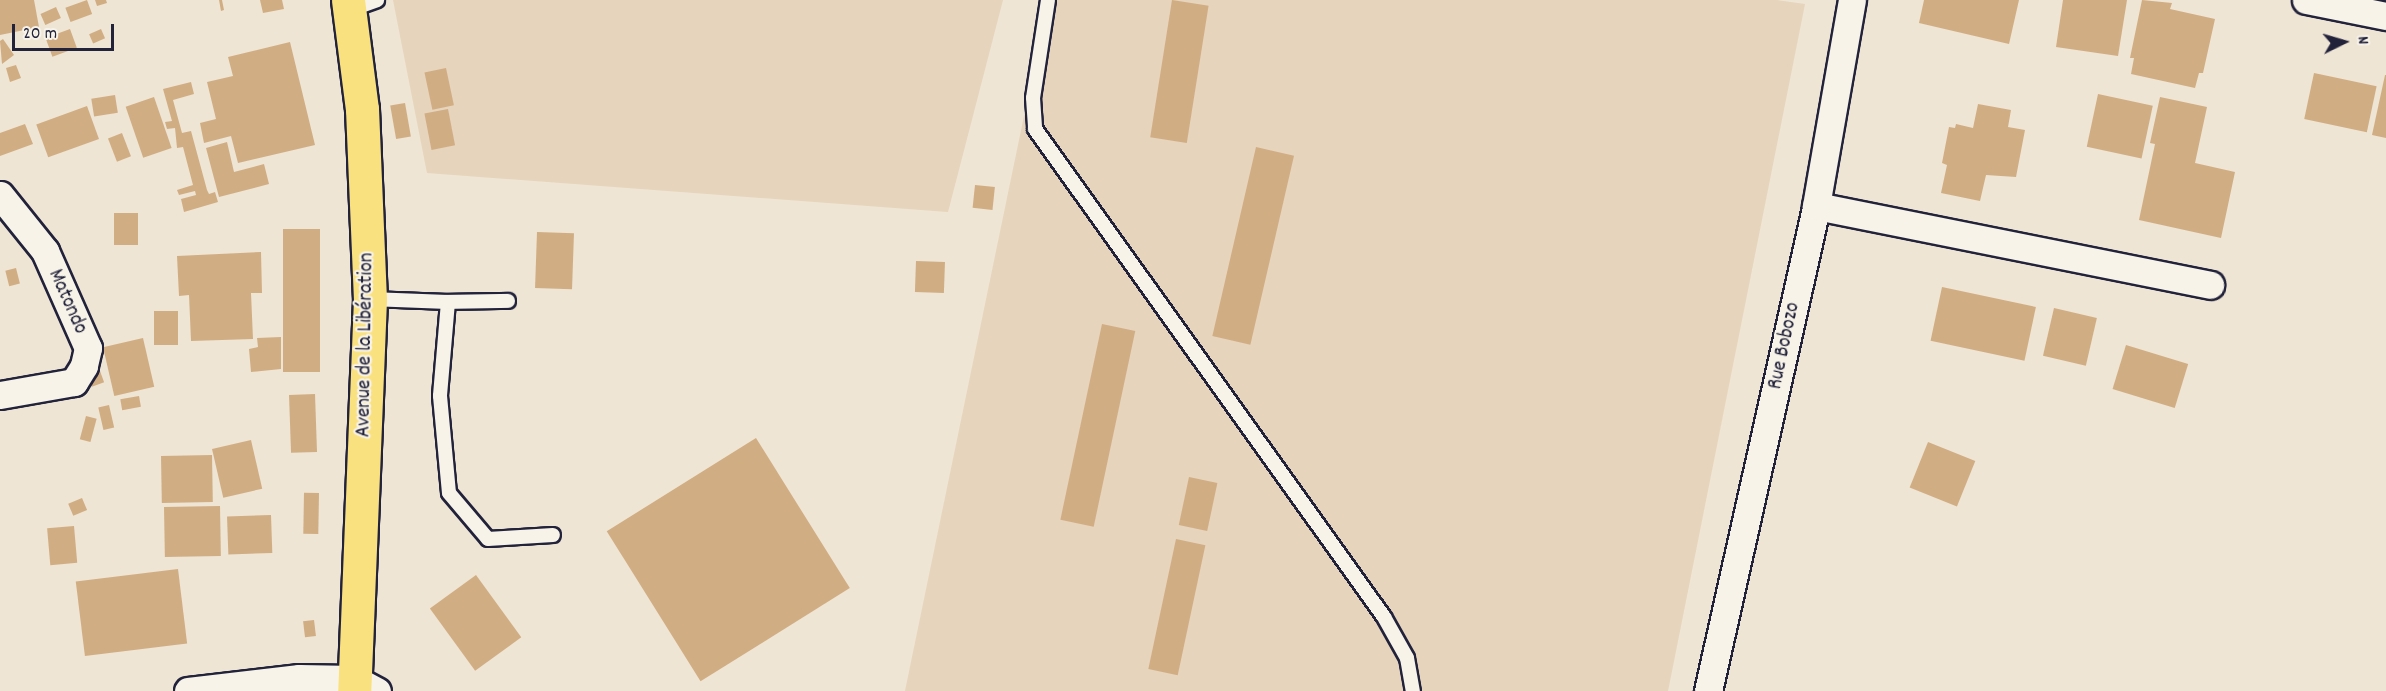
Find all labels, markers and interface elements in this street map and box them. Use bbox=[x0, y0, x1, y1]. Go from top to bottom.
scale bar bbox=[15, 12, 117, 50]
north arrow bbox=[2314, 12, 2374, 72]
text: 20 m bbox=[23, 22, 57, 47]
text: N bbox=[2351, 35, 2374, 45]
street label: Avenue de la Libération bbox=[352, 252, 380, 438]
street label: Matondo bbox=[42, 266, 92, 338]
street label: Rue Bobozo bbox=[1763, 300, 1807, 392]

